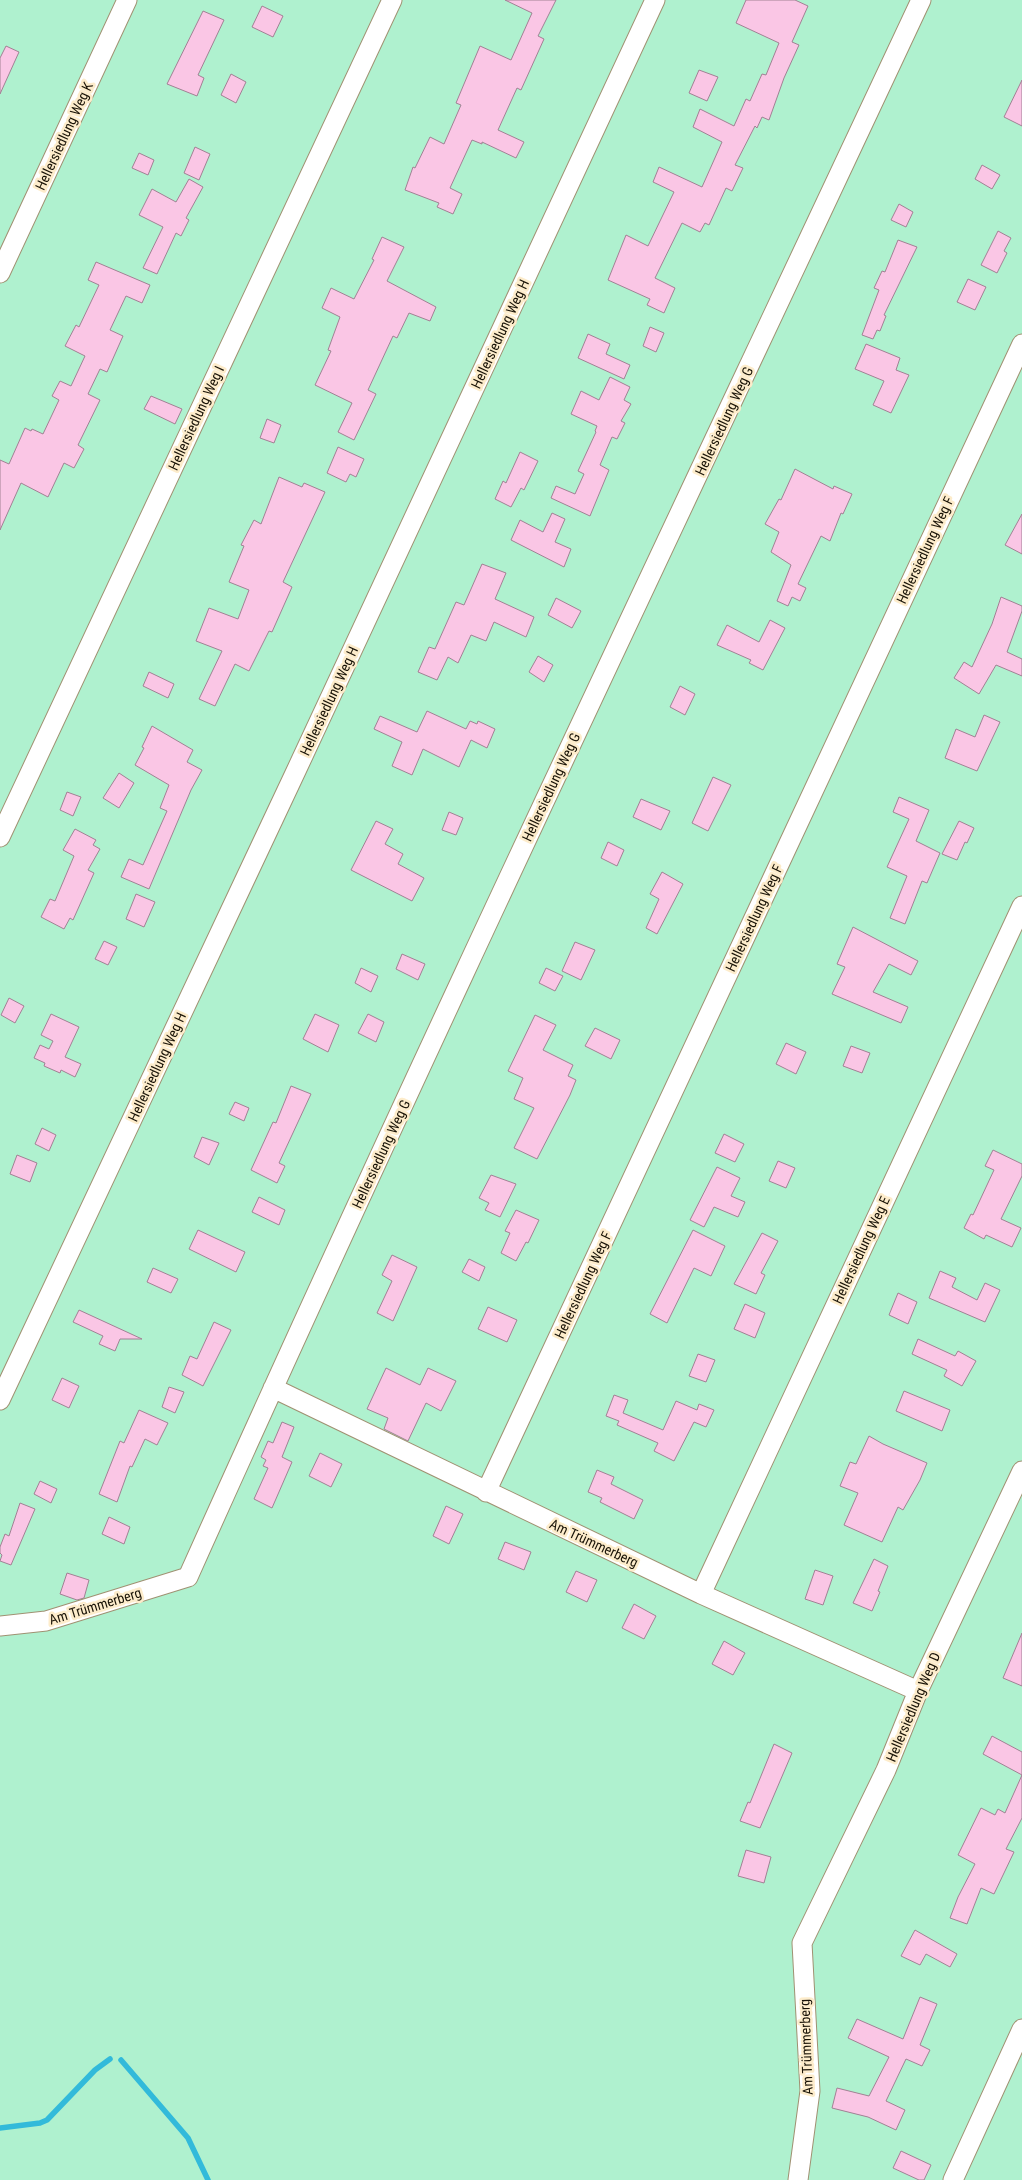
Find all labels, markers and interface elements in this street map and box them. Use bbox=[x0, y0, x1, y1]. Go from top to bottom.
street label: Hellersiedlung Weg K bbox=[32, 79, 96, 193]
street label: Hellersiedlung Weg H bbox=[468, 277, 532, 391]
street label: Hellersiedlung Weg I bbox=[165, 363, 227, 473]
street label: Hellersiedlung Weg G bbox=[692, 364, 756, 478]
street label: Hellersiedlung Weg F bbox=[893, 494, 957, 606]
street label: Hellersiedlung Weg H bbox=[297, 644, 361, 758]
street label: Hellersiedlung Weg G bbox=[519, 730, 583, 844]
street label: Hellersiedlung Weg F bbox=[722, 862, 786, 974]
street label: Hellersiedlung Weg H bbox=[125, 1010, 189, 1124]
street label: Hellersiedlung Weg G bbox=[349, 1097, 413, 1211]
street label: Hellersiedlung Weg E bbox=[829, 1194, 893, 1306]
street label: Hellersiedlung Weg F bbox=[551, 1229, 615, 1341]
street label: Am Trümmerberg bbox=[547, 1516, 641, 1570]
street label: Am Trümmerberg bbox=[47, 1584, 143, 1628]
street label: Hellersiedlung Weg D bbox=[883, 1650, 943, 1764]
street label: Am Trümmerberg bbox=[796, 1999, 816, 2095]

